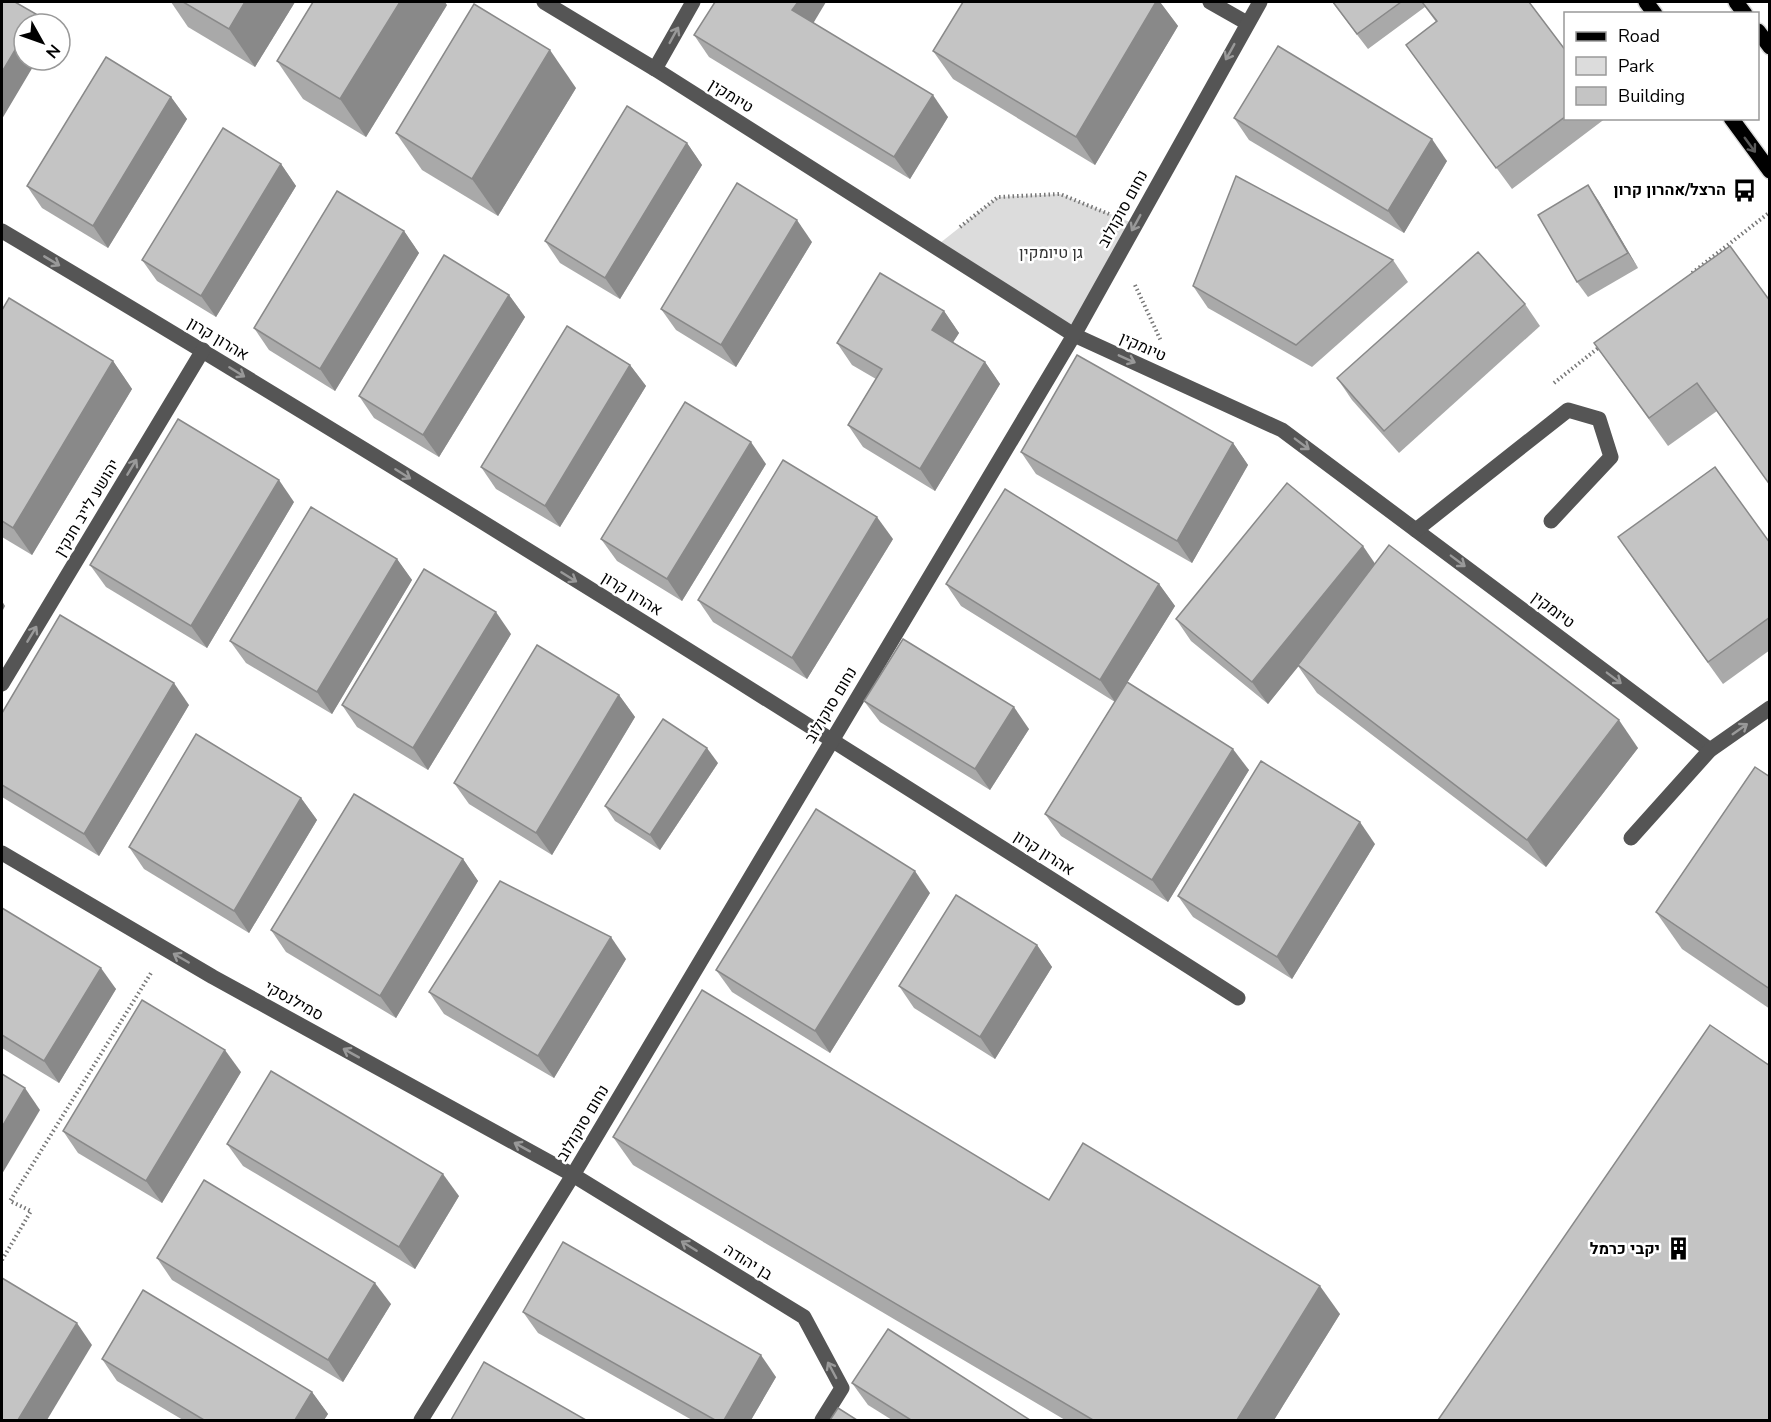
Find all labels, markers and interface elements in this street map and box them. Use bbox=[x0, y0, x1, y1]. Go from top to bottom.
north arrow bbox=[12, 12, 72, 72]
legend bbox=[1564, 12, 1759, 120]
text: Road bbox=[1618, 24, 1660, 48]
one-way arrow bbox=[669, 27, 680, 45]
text: N bbox=[40, 39, 65, 63]
one-way arrow bbox=[1224, 43, 1236, 60]
text: Park bbox=[1618, 54, 1655, 78]
street label: טיומקין bbox=[704, 74, 758, 118]
text: Building bbox=[1618, 84, 1685, 108]
one-way arrow bbox=[1744, 136, 1757, 152]
street label: נחום סוקולוב bbox=[1093, 166, 1153, 252]
bus stop icon: הרצל/אהרון קרון bbox=[1731, 177, 1757, 203]
place label: הרצל/אהרון קרון bbox=[1614, 179, 1726, 201]
one-way arrow bbox=[1130, 213, 1141, 231]
park label: גן טיומקין bbox=[1019, 242, 1083, 264]
one-way arrow bbox=[43, 255, 60, 267]
street label: אהרון קרון bbox=[183, 312, 253, 366]
street label: טיומקין bbox=[1116, 327, 1170, 367]
one-way arrow bbox=[1117, 354, 1136, 365]
one-way arrow bbox=[228, 366, 245, 378]
one-way arrow bbox=[1293, 438, 1309, 451]
street label: יהושע לייב חנקין bbox=[49, 455, 125, 561]
one-way arrow bbox=[127, 459, 139, 476]
one-way arrow bbox=[394, 469, 411, 481]
one-way arrow bbox=[1449, 555, 1465, 568]
street label: אהרון קרון bbox=[597, 567, 667, 621]
one-way arrow bbox=[560, 571, 577, 583]
street label: טיומקין bbox=[1527, 586, 1579, 634]
one-way arrow bbox=[26, 626, 38, 643]
street label: נחום סוקולוב bbox=[800, 663, 862, 747]
one-way arrow bbox=[1605, 672, 1621, 684]
one-way arrow bbox=[1731, 723, 1747, 735]
street label: אהרון קרון bbox=[1009, 825, 1079, 881]
one-way arrow bbox=[173, 952, 190, 964]
street label: סמילנסקי bbox=[261, 976, 327, 1026]
one-way arrow bbox=[343, 1047, 360, 1059]
street label: נחום סוקולוב bbox=[552, 1081, 614, 1165]
one-way arrow bbox=[514, 1141, 531, 1153]
building icon: יקבי כרמל bbox=[1665, 1236, 1691, 1262]
street label: בן יהודה bbox=[719, 1238, 777, 1286]
place label: יקבי כרמל bbox=[1590, 1238, 1660, 1260]
one-way arrow bbox=[681, 1240, 698, 1252]
one-way arrow bbox=[826, 1362, 838, 1379]

